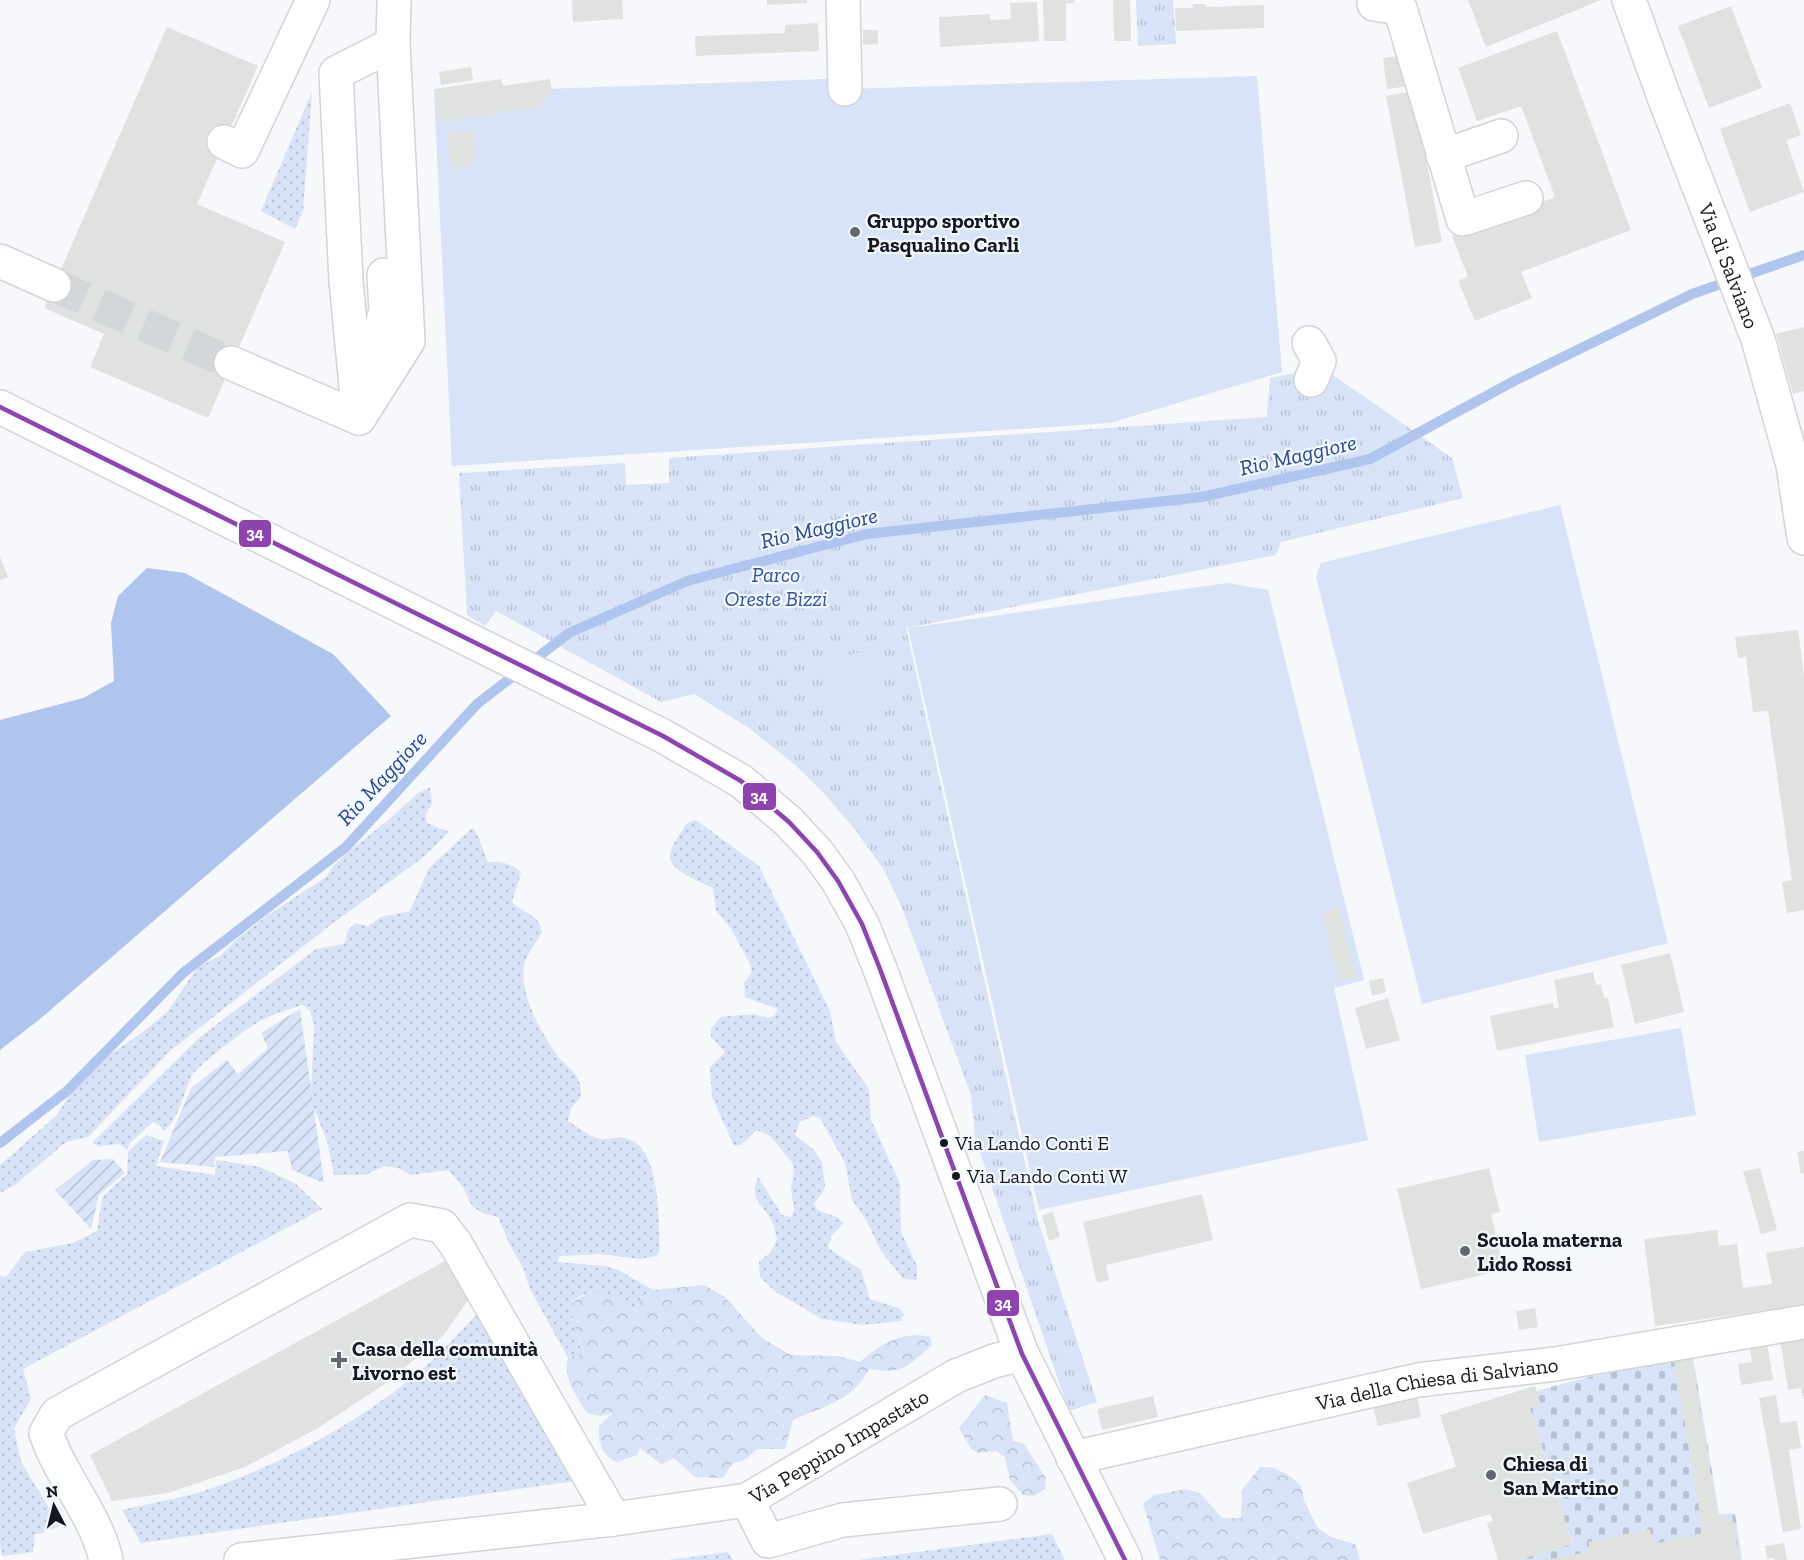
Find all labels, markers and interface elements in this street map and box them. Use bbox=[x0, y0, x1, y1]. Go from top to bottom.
street label: Via di Salviano bbox=[1693, 198, 1765, 332]
place label: Gruppo sportivo Pasqualino Carli bbox=[867, 208, 1020, 257]
marker: Gruppo sportivo Pasqualino Carli bbox=[848, 225, 862, 239]
water label: Rio Maggiore bbox=[1237, 428, 1359, 482]
water label: Rio Maggiore bbox=[758, 501, 880, 555]
line badge: 34 bbox=[238, 519, 272, 548]
text: 34 bbox=[246, 524, 264, 543]
park label: Parco Oreste Bizzi bbox=[725, 562, 827, 611]
water label: Rio Maggiore bbox=[331, 725, 433, 831]
line badge: 34 bbox=[742, 782, 777, 811]
text: 34 bbox=[750, 787, 768, 806]
place label: Via Lando Conti E bbox=[954, 1131, 1109, 1155]
marker: Via Lando Conti E bbox=[938, 1137, 950, 1149]
place label: Via Lando Conti W bbox=[966, 1164, 1128, 1188]
marker: Via Lando Conti W bbox=[950, 1170, 962, 1182]
place label: Scuola materna Lido Rossi bbox=[1477, 1227, 1623, 1276]
marker: Scuola materna Lido Rossi bbox=[1458, 1244, 1472, 1258]
line badge: 34 bbox=[986, 1289, 1020, 1317]
text: 34 bbox=[994, 1294, 1012, 1313]
place label: Casa della comunità Livorno est bbox=[352, 1336, 539, 1385]
marker: Casa della comunità Livorno est bbox=[330, 1351, 348, 1369]
street label: Via della Chiesa di Salviano bbox=[1312, 1351, 1559, 1415]
street label: Via Peppino Impastato bbox=[743, 1383, 933, 1509]
place label: Chiesa di San Martino bbox=[1503, 1451, 1618, 1500]
marker: Chiesa di San Martino bbox=[1484, 1468, 1498, 1482]
north arrow bbox=[24, 1476, 84, 1536]
text: N bbox=[45, 1481, 59, 1502]

